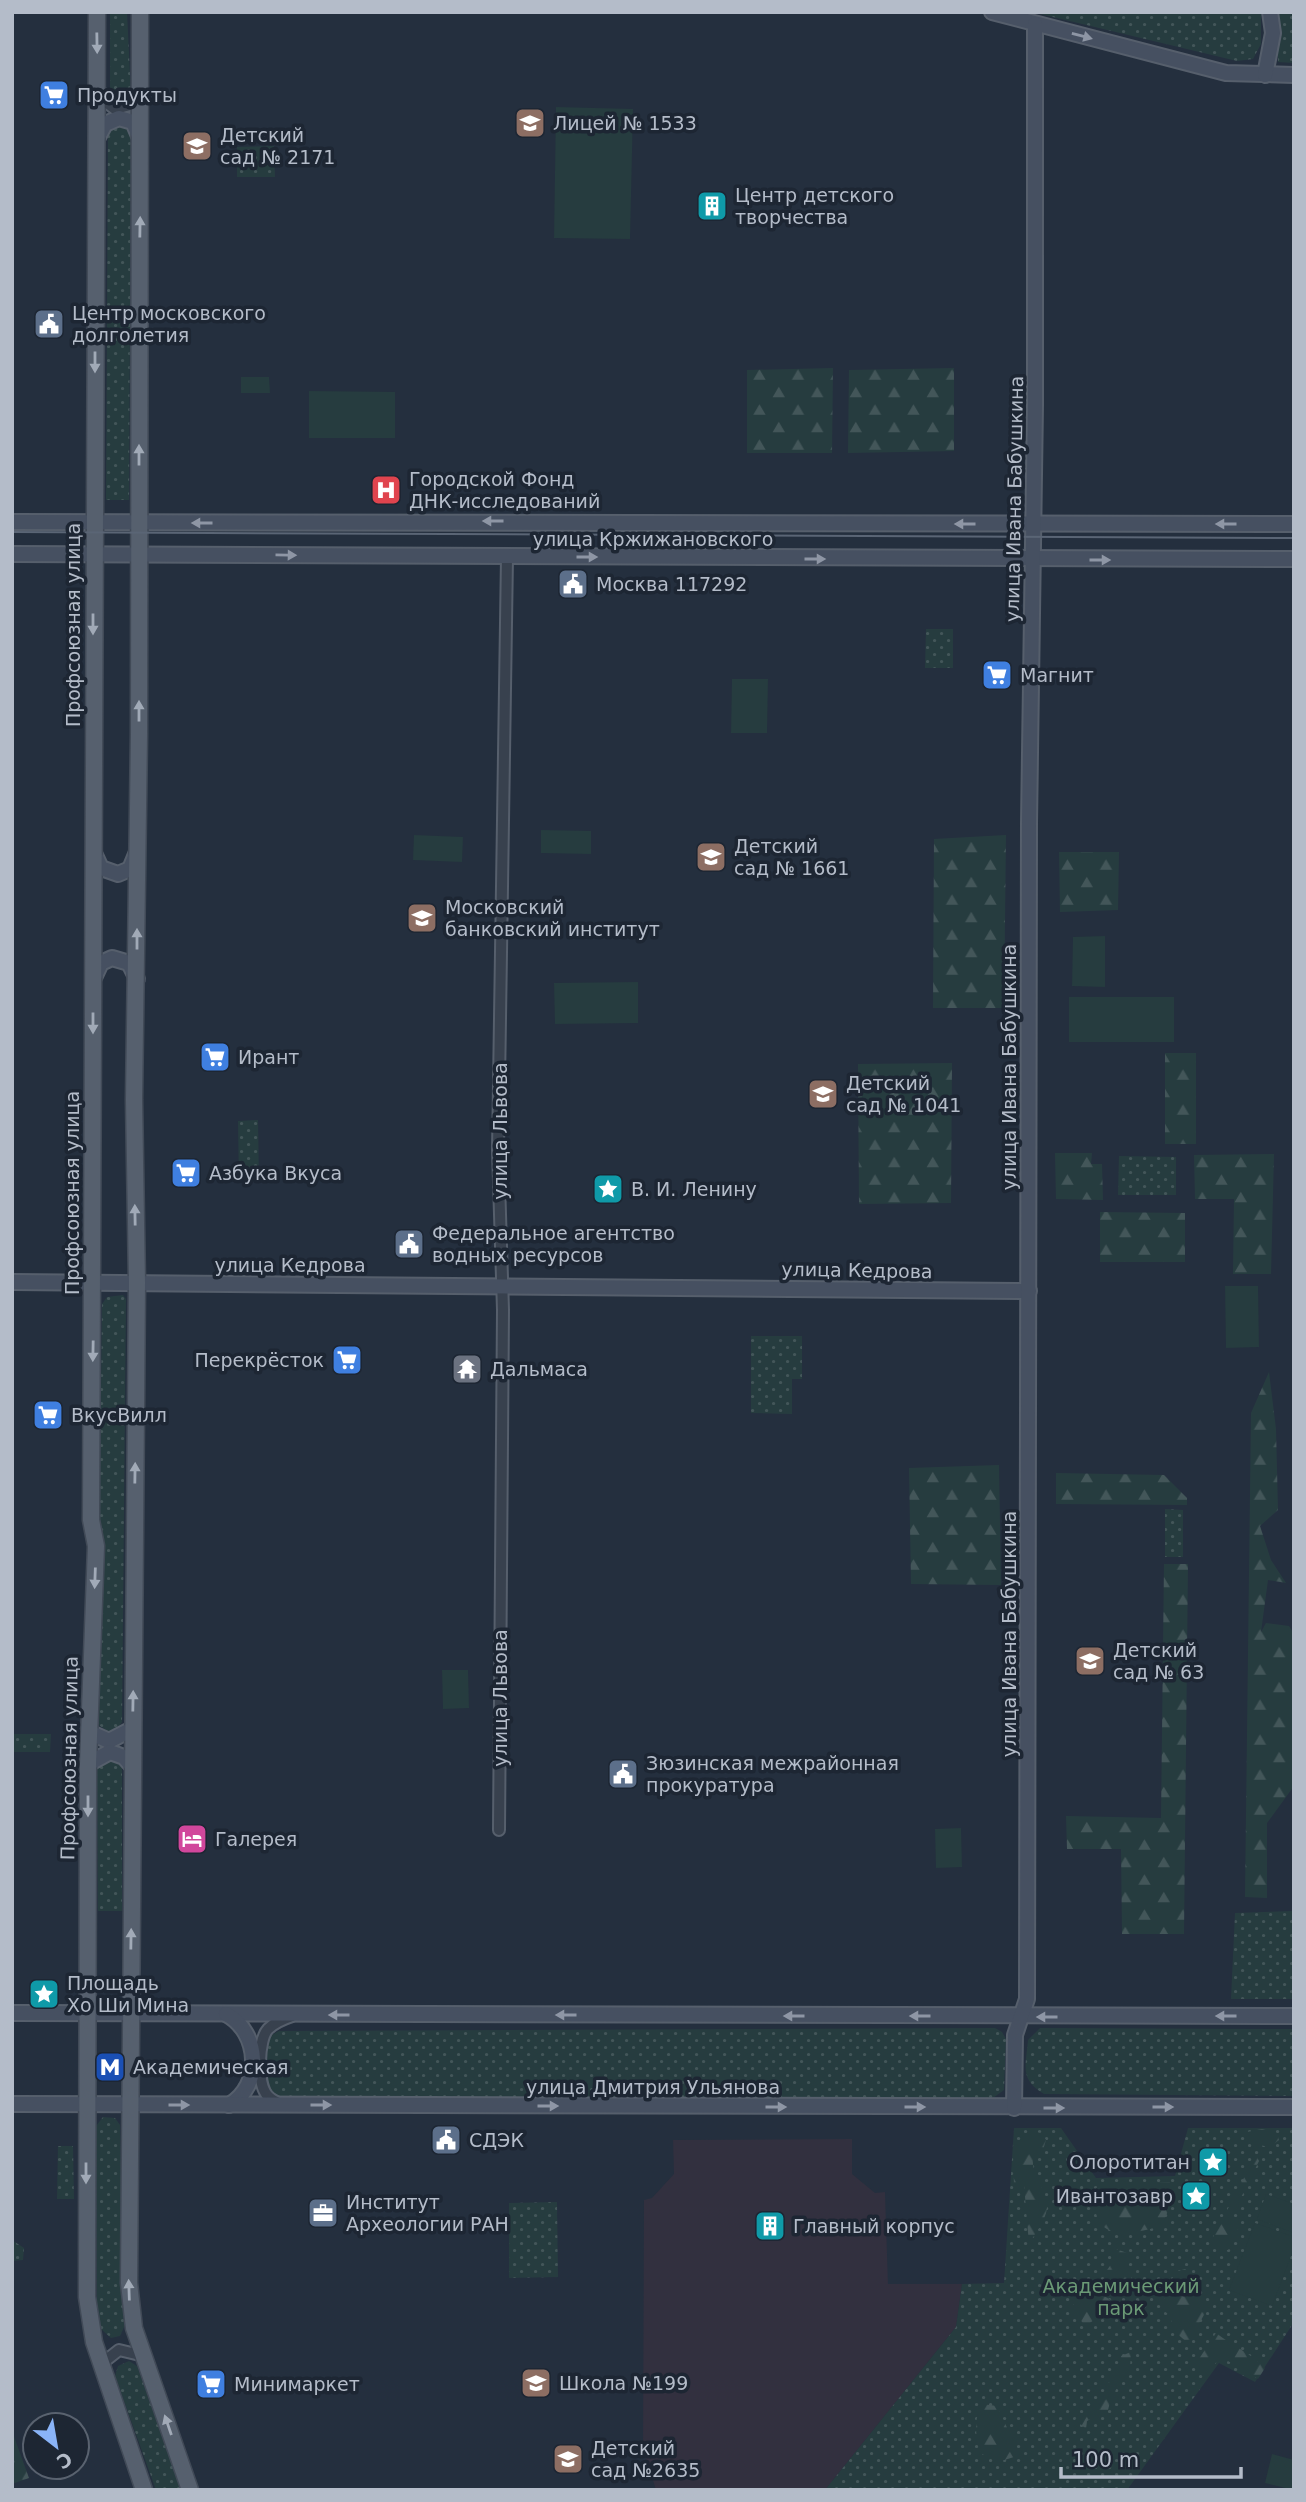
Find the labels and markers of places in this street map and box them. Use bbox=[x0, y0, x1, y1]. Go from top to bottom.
supermarket icon: Продукты bbox=[37, 78, 71, 112]
place label: Продукты bbox=[77, 84, 177, 106]
school or university icon: Лицей № 1533 bbox=[513, 106, 547, 140]
place label: Лицей № 1533 bbox=[553, 112, 697, 134]
place label: Детский сад № 2171 bbox=[220, 124, 335, 168]
school or university icon: Детский сад № 2171 bbox=[180, 129, 214, 163]
place label: Центр детского творчества bbox=[735, 184, 894, 228]
building icon: Центр детского творчества bbox=[695, 189, 729, 223]
place label: Центр московского долголетия bbox=[72, 302, 266, 346]
public building icon: Центр московского долголетия bbox=[32, 307, 66, 341]
place label: Городской Фонд ДНК-исследований bbox=[409, 468, 600, 512]
hospital icon: Городской Фонд ДНК-исследований bbox=[369, 473, 403, 507]
public building icon: Москва 117292 bbox=[556, 567, 590, 601]
place label: Москва 117292 bbox=[596, 573, 747, 595]
supermarket icon: Магнит bbox=[980, 658, 1014, 692]
place label: Магнит bbox=[1020, 664, 1094, 686]
place label: Детский сад № 1661 bbox=[734, 835, 849, 879]
school or university icon: Детский сад № 1661 bbox=[694, 840, 728, 874]
place label: Московский банковский институт bbox=[445, 896, 660, 940]
school or university icon: Московский банковский институт bbox=[405, 901, 439, 935]
supermarket icon: Ирант bbox=[198, 1040, 232, 1074]
place label: Ирант bbox=[238, 1046, 299, 1068]
place label: Детский сад № 1041 bbox=[846, 1072, 961, 1116]
school or university icon: Детский сад № 1041 bbox=[806, 1077, 840, 1111]
supermarket icon: Азбука Вкуса bbox=[169, 1156, 203, 1190]
place label: Азбука Вкуса bbox=[209, 1162, 342, 1184]
place icon: В. И. Ленину bbox=[591, 1172, 625, 1206]
place label: В. И. Ленину bbox=[631, 1178, 757, 1200]
place label: Федеральное агентство водных ресурсов bbox=[432, 1222, 675, 1266]
public building icon: Федеральное агентство водных ресурсов bbox=[392, 1227, 426, 1261]
supermarket icon: Перекрёсток bbox=[330, 1343, 364, 1377]
place label: Перекрёсток bbox=[194, 1349, 324, 1371]
temple icon: Дальмаса bbox=[450, 1352, 484, 1386]
place label: Дальмаса bbox=[490, 1358, 588, 1380]
supermarket icon: ВкусВилл bbox=[31, 1398, 65, 1432]
place label: ВкусВилл bbox=[71, 1404, 167, 1426]
place label: Детский сад № 63 bbox=[1113, 1639, 1204, 1683]
school or university icon: Детский сад № 63 bbox=[1073, 1644, 1107, 1678]
place label: Зюзинская межрайонная прокуратура bbox=[646, 1752, 899, 1796]
public building icon: Зюзинская межрайонная прокуратура bbox=[606, 1757, 640, 1791]
hotel icon: Галерея bbox=[175, 1822, 209, 1856]
place label: Галерея bbox=[215, 1828, 297, 1850]
place label: Площадь Хо Ши Мина bbox=[67, 1972, 189, 2016]
place icon: Площадь Хо Ши Мина bbox=[27, 1977, 61, 2011]
metro station icon: Академическая bbox=[93, 2050, 127, 2084]
place label: Академическая bbox=[133, 2056, 289, 2078]
public building icon: СДЭК bbox=[429, 2123, 463, 2157]
place label: СДЭК bbox=[469, 2129, 524, 2151]
place icon: Олоротитан bbox=[1196, 2145, 1230, 2179]
place label: Олоротитан bbox=[1069, 2151, 1190, 2173]
place icon: Ивантозавр bbox=[1179, 2179, 1213, 2213]
place label: Ивантозавр bbox=[1056, 2185, 1173, 2207]
place label: Институт Археологии РАН bbox=[346, 2191, 509, 2235]
office icon: Институт Археологии РАН bbox=[306, 2196, 340, 2230]
building icon: Главный корпус bbox=[753, 2209, 787, 2243]
place label: Главный корпус bbox=[793, 2215, 955, 2237]
school or university icon: Школа №199 bbox=[519, 2366, 553, 2400]
supermarket icon: Минимаркет bbox=[194, 2367, 228, 2401]
place label: Школа №199 bbox=[559, 2372, 688, 2394]
place label: Минимаркет bbox=[234, 2373, 360, 2395]
place label: Детский сад №2635 bbox=[591, 2437, 700, 2481]
school or university icon: Детский сад №2635 bbox=[551, 2442, 585, 2476]

